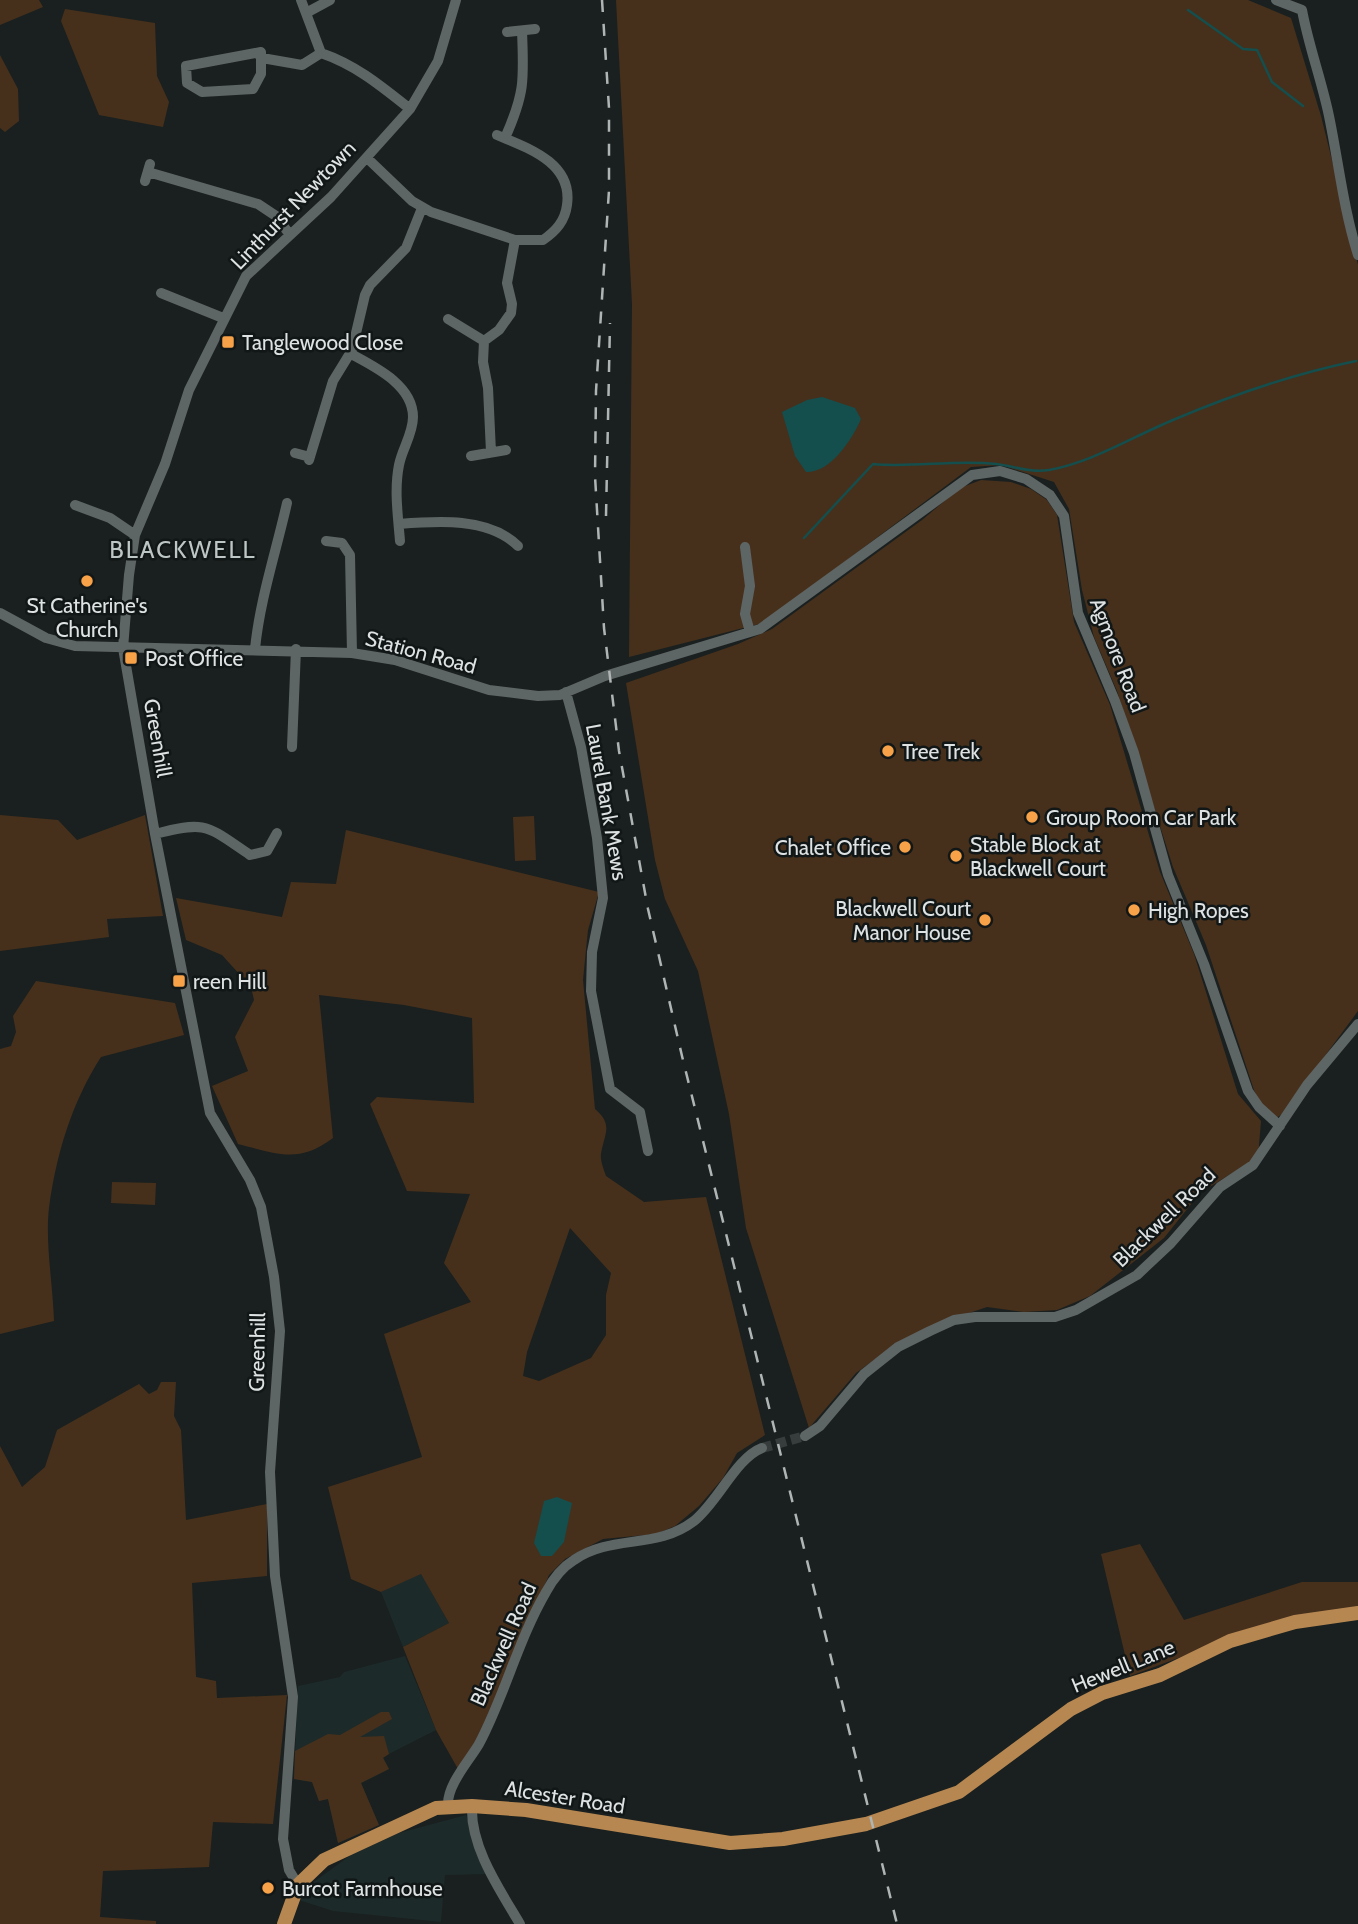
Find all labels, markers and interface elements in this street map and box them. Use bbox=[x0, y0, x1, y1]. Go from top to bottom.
street label: Linthurst Newtown bbox=[225, 136, 361, 274]
place label: Tanglewood Close bbox=[242, 330, 403, 355]
marker: Tanglewood Close bbox=[220, 334, 236, 350]
district label: BLACKWELL bbox=[109, 535, 257, 564]
marker: St Catherine's Church bbox=[79, 573, 95, 589]
place label: St Catherine's Church bbox=[26, 593, 148, 642]
street label: Agmore Road bbox=[1085, 594, 1151, 716]
street label: Station Road bbox=[363, 625, 479, 679]
place label: Post Office bbox=[145, 646, 244, 671]
marker: Post Office bbox=[123, 650, 139, 666]
street label: Greenhill bbox=[139, 697, 177, 779]
street label: Laurel Bank Mews bbox=[581, 722, 633, 882]
place label: Tree Trek bbox=[902, 739, 980, 764]
marker: Tree Trek bbox=[880, 743, 896, 759]
place label: Group Room Car Park bbox=[1046, 805, 1237, 830]
marker: Group Room Car Park bbox=[1024, 809, 1040, 825]
place label: Stable Block at Blackwell Court bbox=[970, 832, 1106, 881]
place label: Chalet Office bbox=[775, 835, 891, 860]
marker: Chalet Office bbox=[897, 839, 913, 855]
marker: Stable Block at Blackwell Court bbox=[948, 848, 964, 864]
place label: Blackwell Court Manor House bbox=[835, 896, 971, 945]
place label: High Ropes bbox=[1148, 898, 1249, 923]
marker: High Ropes bbox=[1126, 902, 1142, 918]
marker: Blackwell Court Manor House bbox=[977, 912, 993, 928]
place label: reen Hill bbox=[193, 969, 266, 994]
marker: reen Hill bbox=[171, 973, 187, 989]
street label: Blackwell Road bbox=[1108, 1162, 1220, 1272]
street label: Greenhill bbox=[244, 1312, 270, 1392]
street label: Blackwell Road bbox=[465, 1578, 541, 1710]
street label: Hewell Lane bbox=[1068, 1634, 1178, 1698]
street label: Alcester Road bbox=[503, 1775, 627, 1819]
place label: Burcot Farmhouse bbox=[282, 1876, 443, 1901]
marker: Burcot Farmhouse bbox=[260, 1880, 276, 1896]

